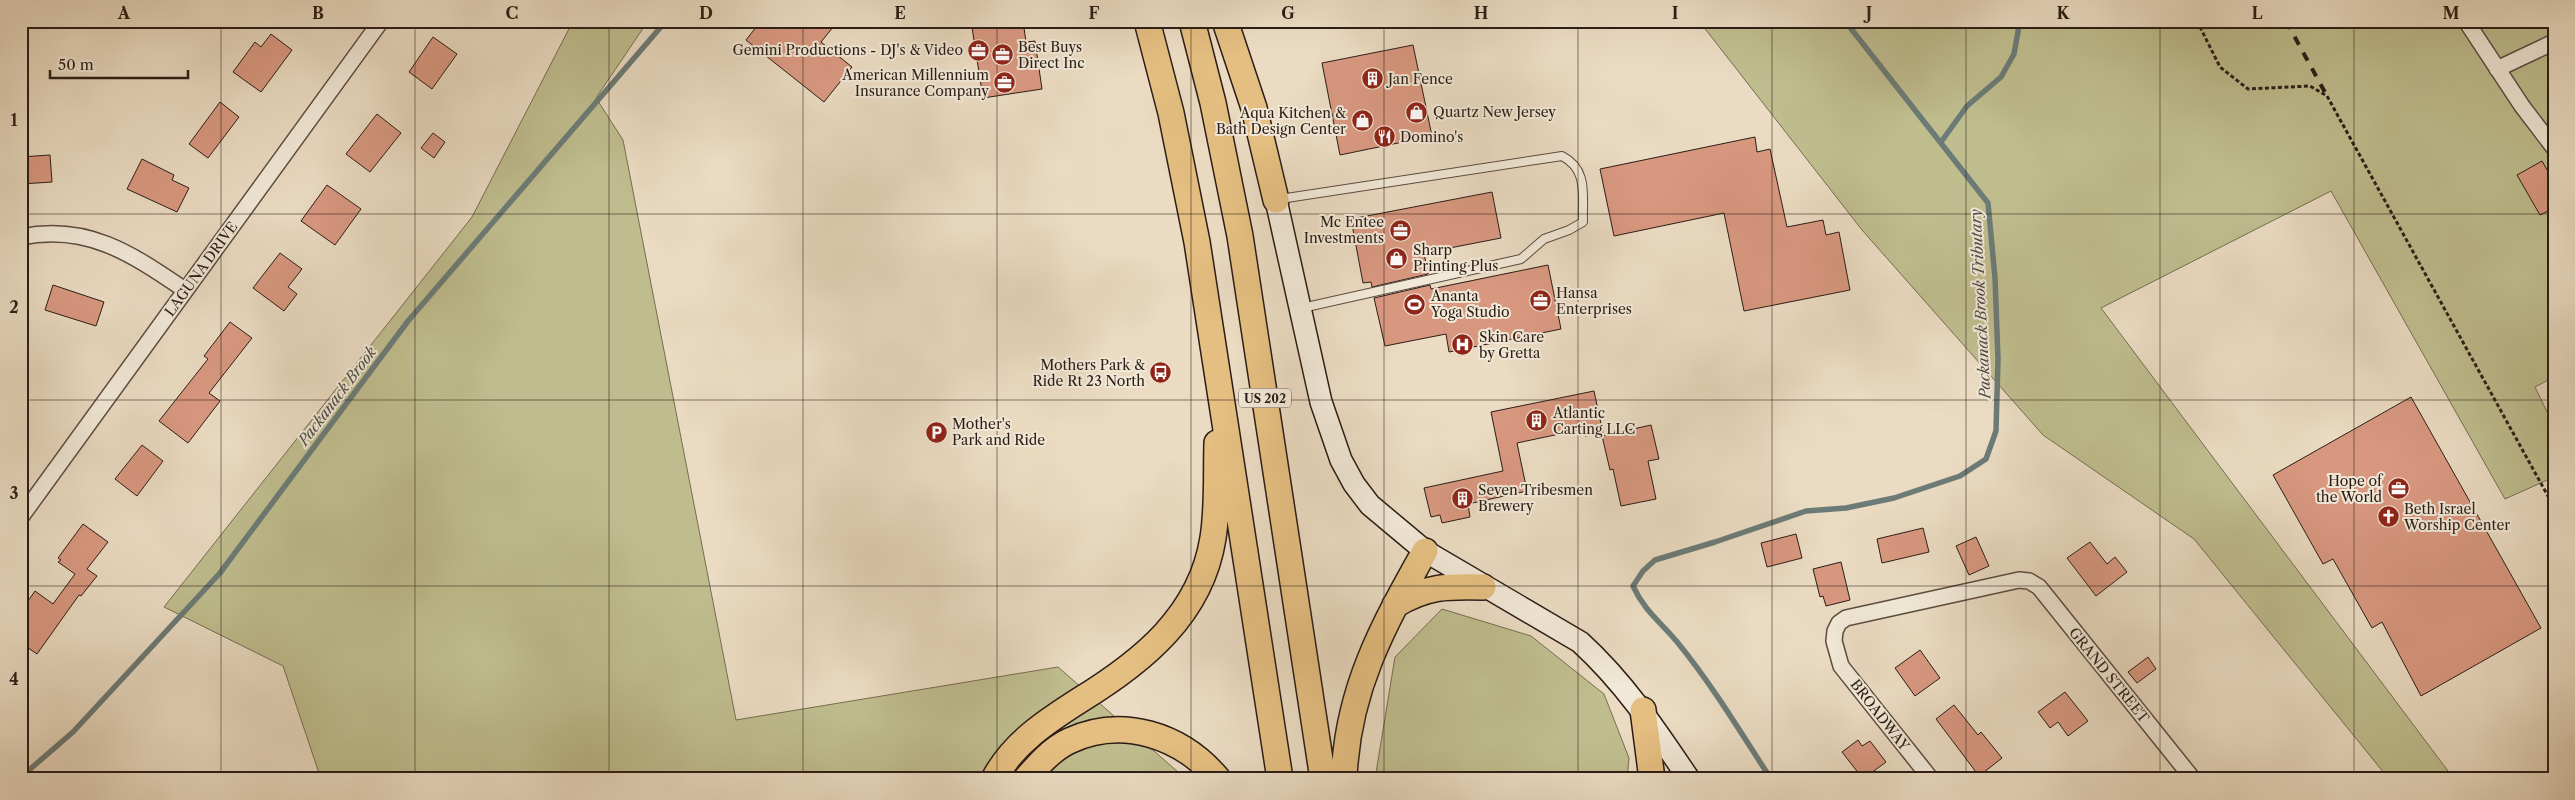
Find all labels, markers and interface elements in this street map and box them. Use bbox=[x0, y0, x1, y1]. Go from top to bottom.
text: A bbox=[117, 3, 131, 23]
text: B bbox=[312, 3, 324, 23]
text: C bbox=[506, 3, 518, 23]
text: D bbox=[699, 3, 713, 23]
text: E bbox=[894, 3, 906, 23]
text: F bbox=[1089, 3, 1100, 23]
text: G bbox=[1281, 3, 1295, 23]
text: H bbox=[1474, 3, 1488, 23]
text: I bbox=[1672, 3, 1679, 23]
text: J bbox=[1863, 3, 1872, 23]
text: K bbox=[2057, 3, 2071, 23]
text: L bbox=[2251, 3, 2263, 23]
text: M bbox=[2443, 3, 2460, 23]
office icon: Gemini Productions - DJ's & Video bbox=[967, 38, 991, 62]
place label: Best Buys Direct Inc bbox=[1018, 38, 1085, 72]
place label: Gemini Productions - DJ's & Video bbox=[732, 41, 963, 59]
office icon: Best Buys Direct Inc bbox=[990, 43, 1014, 67]
scale bar bbox=[50, 48, 188, 80]
text: 50 m bbox=[58, 55, 94, 74]
place label: American Millennium Insurance Company bbox=[841, 66, 989, 100]
building icon: Jan Fence bbox=[1360, 67, 1384, 91]
place label: Jan Fence bbox=[1386, 70, 1453, 88]
office icon: American Millennium Insurance Company bbox=[993, 71, 1017, 95]
shop icon: Quartz New Jersey bbox=[1405, 100, 1429, 124]
place label: Quartz New Jersey bbox=[1433, 103, 1556, 121]
place label: Aqua Kitchen & Bath Design Center bbox=[1216, 104, 1347, 138]
shop icon: Aqua Kitchen & Bath Design Center bbox=[1350, 109, 1374, 133]
text: 1 bbox=[10, 110, 18, 130]
restaurant icon: Domino's bbox=[1372, 125, 1396, 149]
place label: Domino's bbox=[1400, 128, 1463, 146]
water label: Packanack Brook Tributary bbox=[1966, 208, 1995, 400]
place label: Mc Entee Investments bbox=[1304, 213, 1384, 247]
street label: LAGUNA DRIVE bbox=[161, 218, 241, 320]
office icon: Mc Entee Investments bbox=[1388, 218, 1412, 242]
place label: Sharp Printing Plus bbox=[1413, 241, 1498, 275]
shop icon: Sharp Printing Plus bbox=[1385, 246, 1409, 270]
place label: Hansa Enterprises bbox=[1556, 284, 1632, 318]
place label: Ananta Yoga Studio bbox=[1430, 287, 1510, 321]
office icon: Hansa Enterprises bbox=[1528, 289, 1552, 313]
sports icon: Ananta Yoga Studio bbox=[1403, 292, 1427, 316]
text: 2 bbox=[9, 297, 19, 317]
place label: Skin Care by Gretta bbox=[1479, 328, 1544, 362]
hospital icon: Skin Care by Gretta bbox=[1451, 333, 1475, 357]
water label: Packanack Brook bbox=[293, 343, 380, 450]
place label: Mothers Park & Ride Rt 23 North bbox=[1033, 356, 1146, 390]
bus stop icon: Mothers Park & Ride Rt 23 North bbox=[1149, 361, 1173, 385]
road number: US 202 bbox=[1239, 388, 1291, 408]
place label: Atlantic Carting LLC bbox=[1552, 404, 1635, 438]
building icon: Atlantic Carting LLC bbox=[1525, 409, 1549, 433]
place label: Mother's Park and Ride bbox=[952, 415, 1045, 449]
parking icon: Mother's Park and Ride bbox=[924, 420, 948, 444]
place label: Hope of the World bbox=[2316, 472, 2384, 506]
office icon: Hope of the World bbox=[2386, 477, 2410, 501]
place label: Seven Tribesmen Brewery bbox=[1478, 481, 1593, 515]
text: 3 bbox=[9, 483, 19, 503]
building icon: Seven Tribesmen Brewery bbox=[1450, 486, 1474, 510]
place label: Beth Israel Worship Center bbox=[2403, 500, 2510, 534]
church icon: Beth Israel Worship Center bbox=[2376, 505, 2400, 529]
street label: GRAND STREET bbox=[2065, 624, 2153, 727]
text: 4 bbox=[9, 669, 19, 689]
street label: BROADWAY bbox=[1847, 676, 1914, 755]

